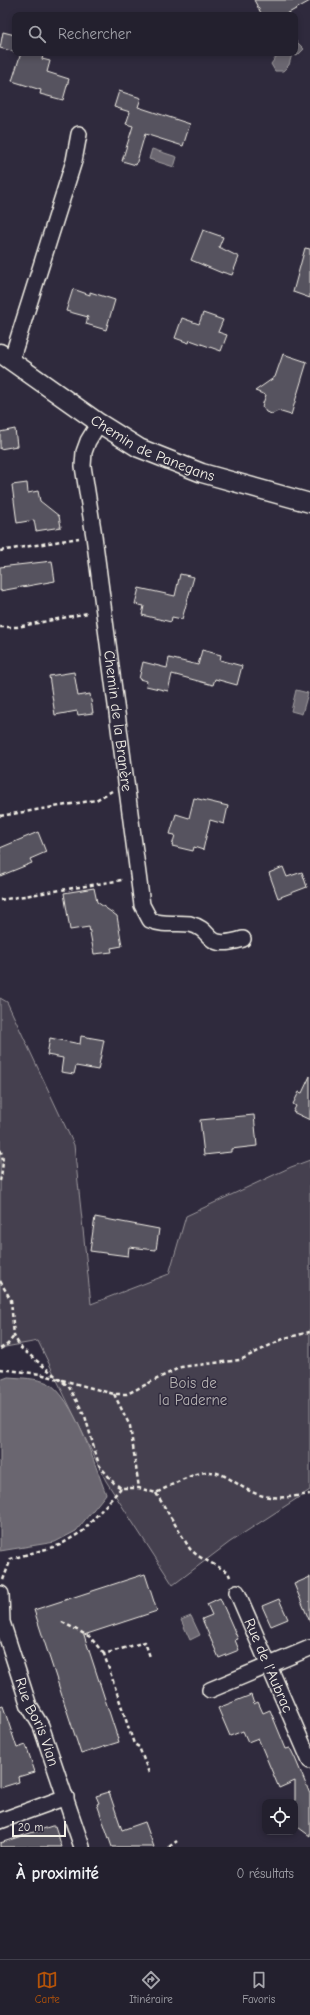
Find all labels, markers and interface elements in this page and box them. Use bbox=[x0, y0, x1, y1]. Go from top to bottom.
search box bbox=[12, 12, 298, 56]
icon: search bbox=[26, 23, 48, 45]
text: Rechercher bbox=[58, 25, 131, 43]
street label: Chemin de Panegans bbox=[87, 411, 217, 485]
street label: Chemin de la Branère bbox=[100, 649, 136, 793]
park label: Bois de la Paderne bbox=[159, 1374, 228, 1409]
street label: Rue de l'Aubrac bbox=[240, 1616, 297, 1715]
street label: Rue Boris Vian bbox=[11, 1675, 63, 1768]
map controls bbox=[262, 1799, 298, 1835]
button: locate bbox=[262, 1799, 298, 1835]
scale bar bbox=[12, 1819, 66, 1838]
text: 20 m bbox=[18, 1821, 43, 1834]
text: À proximité bbox=[16, 1864, 99, 1883]
text: 0 résultats bbox=[236, 1866, 294, 1881]
tab: Carte bbox=[35, 1969, 60, 2006]
tab: Itinéraire bbox=[129, 1969, 173, 2006]
tab: Favoris bbox=[242, 1969, 275, 2006]

